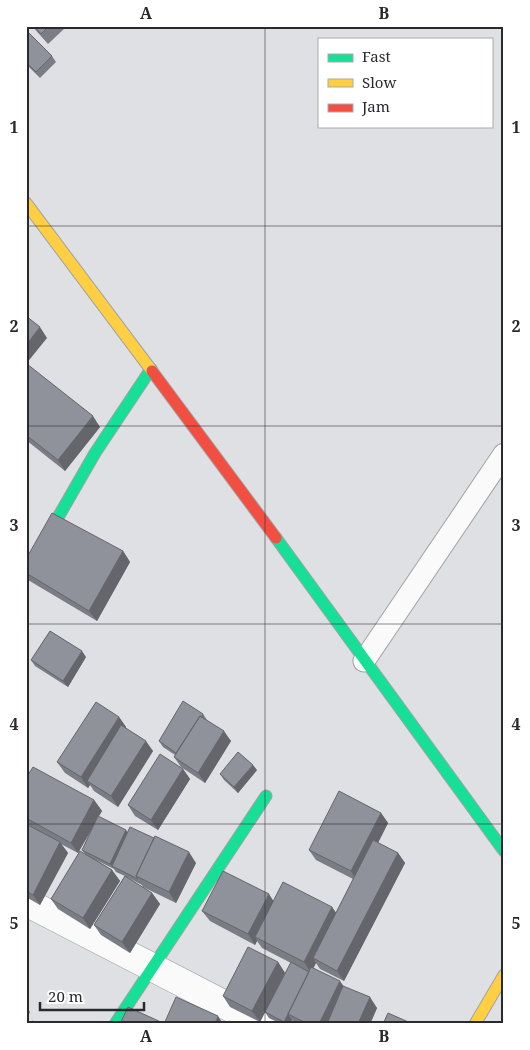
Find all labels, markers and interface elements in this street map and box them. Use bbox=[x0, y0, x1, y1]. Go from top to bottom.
text: A bbox=[140, 2, 153, 24]
text: B bbox=[379, 2, 390, 24]
legend bbox=[318, 38, 492, 128]
text: Fast bbox=[362, 46, 391, 66]
text: Slow bbox=[362, 72, 396, 92]
text: Jam bbox=[361, 96, 390, 116]
text: 1 bbox=[9, 116, 19, 138]
text: 1 bbox=[511, 116, 521, 138]
text: 2 bbox=[9, 315, 19, 337]
text: 2 bbox=[511, 315, 521, 337]
text: 3 bbox=[9, 514, 19, 536]
text: 3 bbox=[511, 514, 521, 536]
text: 4 bbox=[9, 713, 19, 735]
text: 4 bbox=[511, 713, 521, 735]
text: 5 bbox=[9, 912, 19, 934]
text: 5 bbox=[511, 912, 521, 934]
scale bar bbox=[40, 980, 144, 1012]
text: 20 m bbox=[48, 986, 83, 1006]
text: A bbox=[140, 1025, 153, 1047]
text: B bbox=[379, 1025, 390, 1047]

